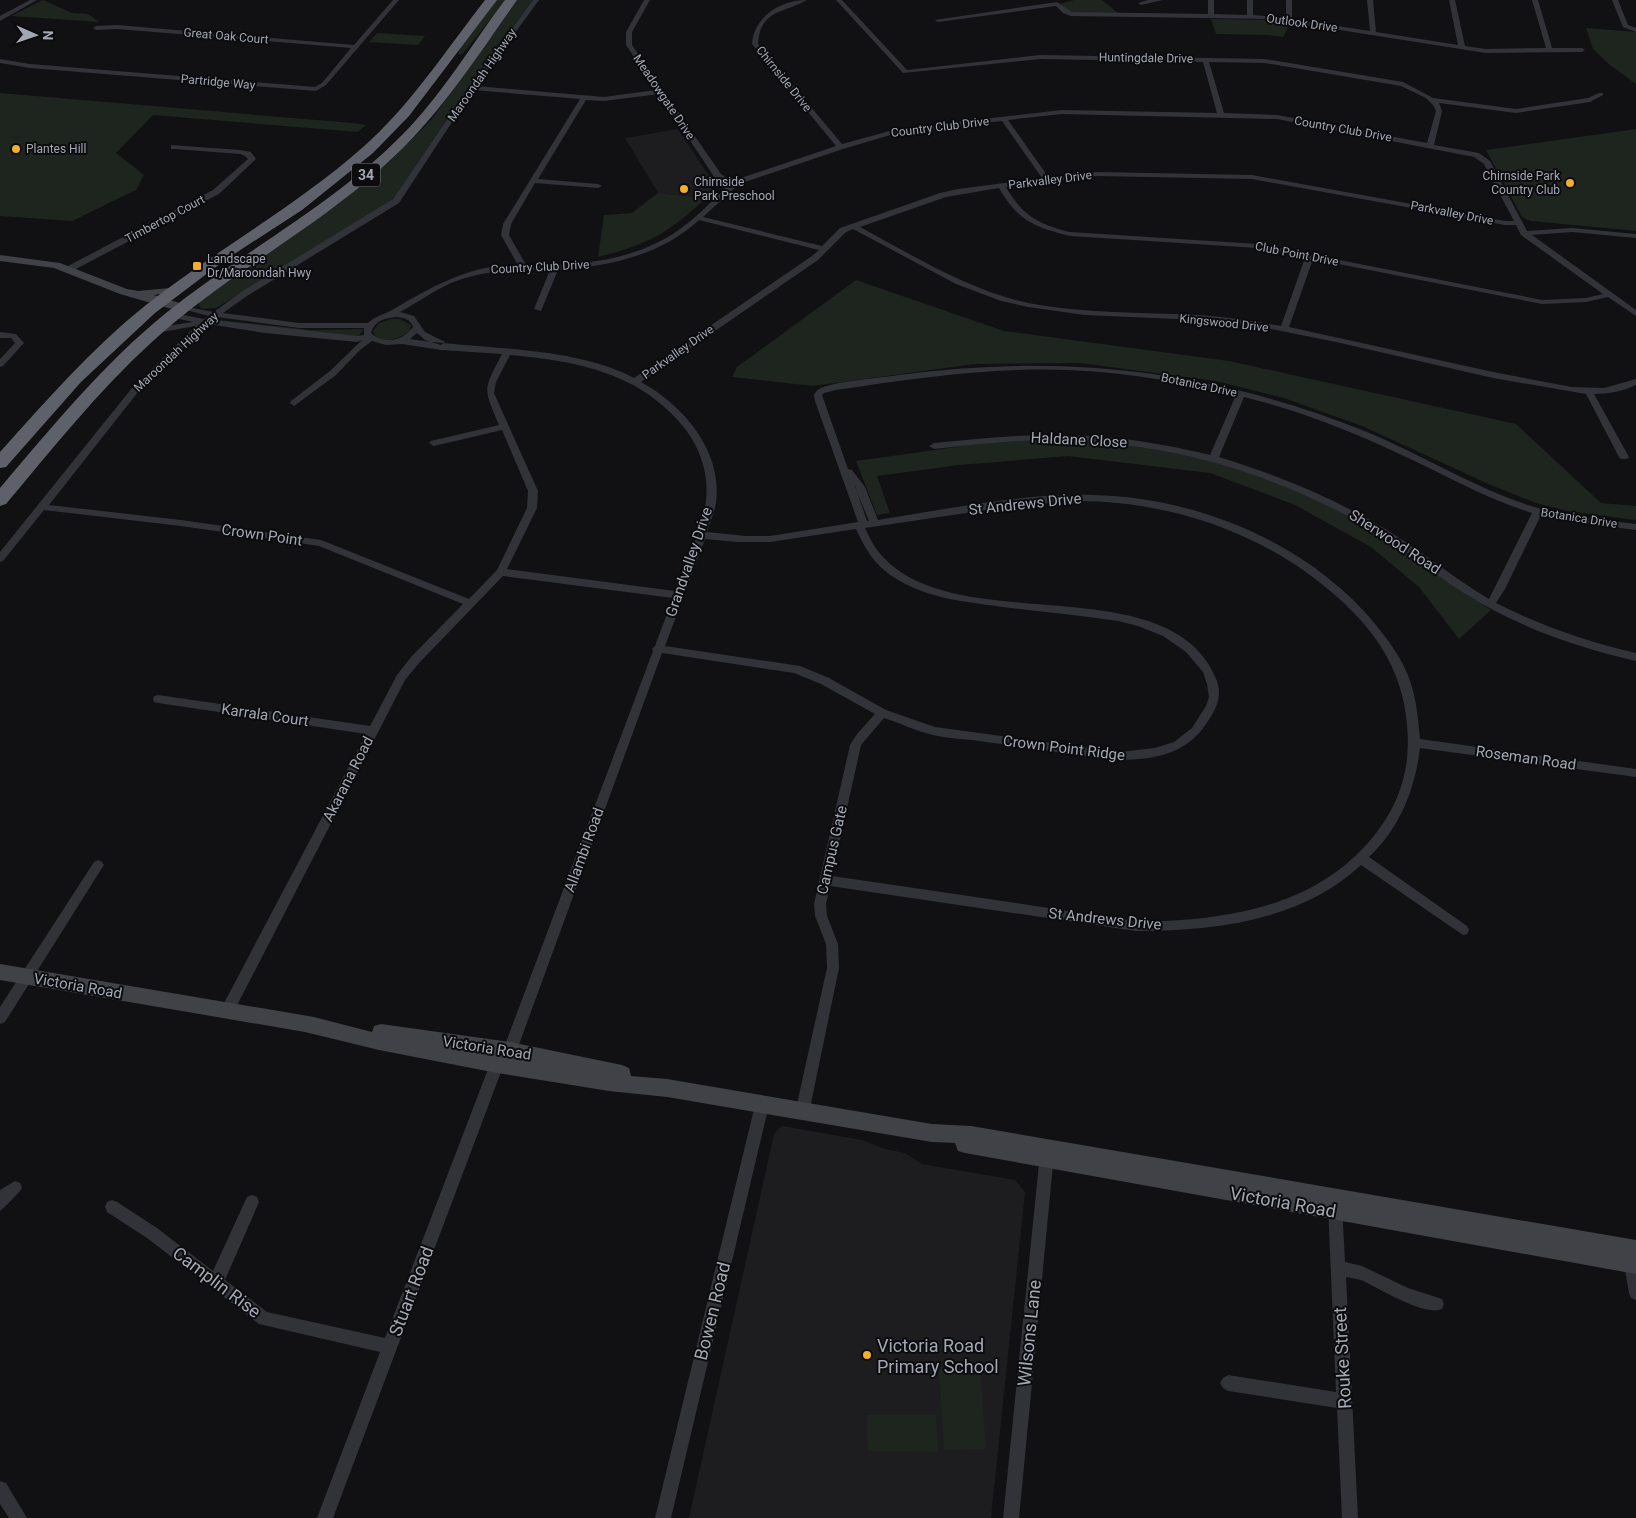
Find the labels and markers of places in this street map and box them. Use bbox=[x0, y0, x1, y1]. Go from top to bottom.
place label: Plantes Hill bbox=[26, 142, 86, 156]
marker: Plantes Hill bbox=[10, 143, 22, 155]
place label: Chirnside Park Country Club bbox=[1483, 169, 1561, 197]
place label: Chirnside Park Preschool bbox=[694, 175, 775, 203]
marker: Chirnside Park Country Club bbox=[1564, 177, 1576, 189]
marker: Chirnside Park Preschool bbox=[678, 183, 690, 195]
place label: Landscape Dr/Maroondah Hwy bbox=[207, 252, 312, 280]
marker: Landscape Dr/Maroondah Hwy bbox=[191, 260, 203, 272]
place label: Victoria Road Primary School bbox=[877, 1335, 999, 1377]
marker: Victoria Road Primary School bbox=[861, 1349, 873, 1361]

